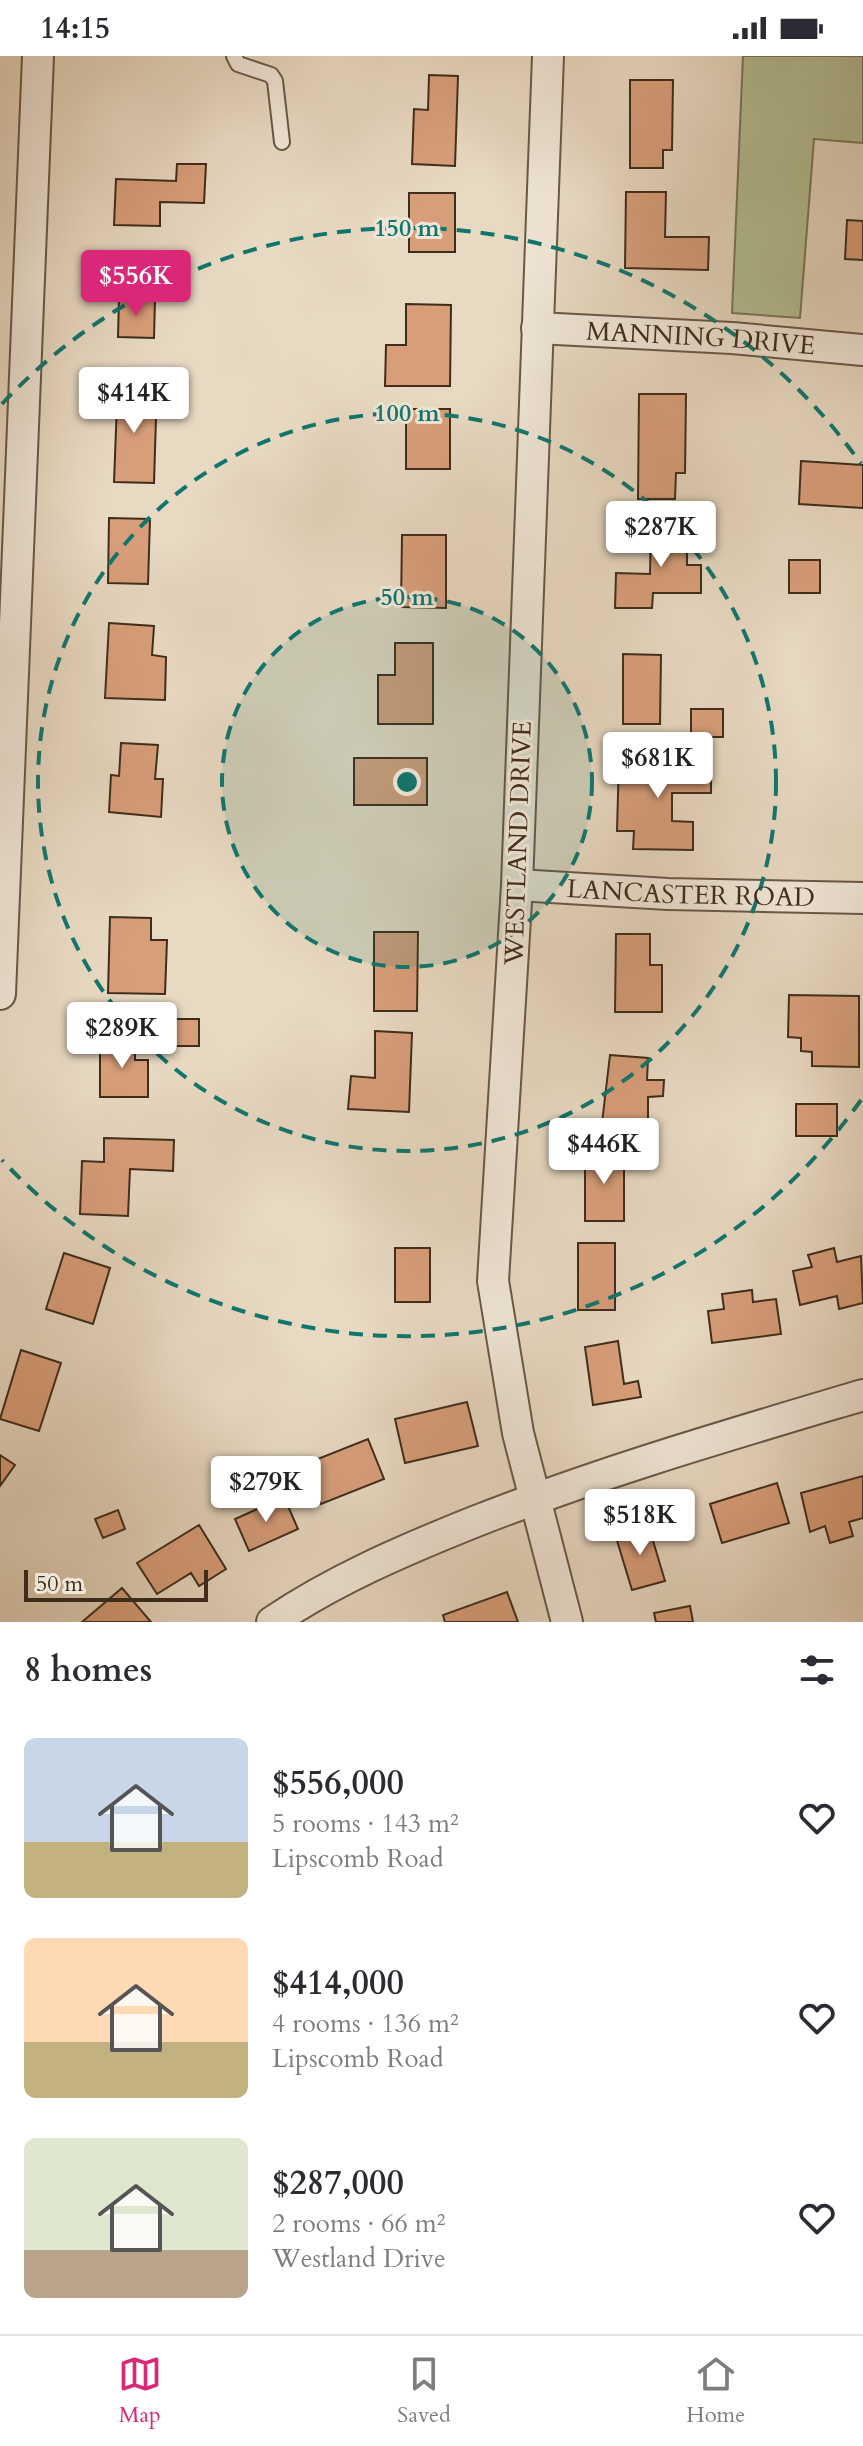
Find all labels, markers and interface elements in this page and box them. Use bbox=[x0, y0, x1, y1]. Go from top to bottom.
text: 14:15 bbox=[40, 8, 110, 49]
text: 150 m bbox=[374, 212, 441, 245]
pin: $556K bbox=[80, 250, 192, 318]
text: $556K bbox=[99, 258, 173, 293]
street label: MANNING DRIVE bbox=[585, 313, 817, 363]
pin: $414K bbox=[78, 367, 190, 435]
text: $414K bbox=[97, 375, 171, 410]
text: 100 m bbox=[374, 397, 441, 430]
pin: $287K bbox=[605, 501, 717, 569]
text: $287K bbox=[624, 509, 698, 544]
text: 50 m bbox=[380, 581, 434, 614]
street label: WESTLAND DRIVE bbox=[496, 720, 540, 967]
pin: $681K bbox=[602, 732, 714, 800]
text: $681K bbox=[621, 740, 695, 775]
centre of rings bbox=[393, 768, 421, 796]
street label: LANCASTER ROAD bbox=[566, 871, 815, 915]
pin: $289K bbox=[66, 1002, 178, 1070]
text: $289K bbox=[85, 1010, 159, 1045]
pin: $446K bbox=[548, 1118, 660, 1186]
text: $446K bbox=[567, 1126, 641, 1161]
pin: $279K bbox=[210, 1456, 322, 1524]
text: $279K bbox=[229, 1464, 303, 1499]
pin: $518K bbox=[584, 1489, 696, 1557]
text: $518K bbox=[603, 1497, 677, 1532]
scale bar bbox=[24, 1566, 208, 1602]
text: 50 m bbox=[36, 1569, 83, 1599]
text: 8 homes bbox=[24, 1647, 152, 1693]
icon: filters bbox=[795, 1648, 839, 1692]
text: $556,000 bbox=[272, 1760, 404, 1806]
icon: home bbox=[88, 1770, 184, 1866]
icon: heart bbox=[795, 1796, 839, 1840]
text: 5 rooms · 143 m² bbox=[272, 1806, 459, 1841]
text: Lipscomb Road bbox=[272, 1841, 444, 1876]
text: $414,000 bbox=[272, 1960, 404, 2006]
icon: home bbox=[88, 1970, 184, 2066]
icon: heart bbox=[795, 1996, 839, 2040]
text: 4 rooms · 136 m² bbox=[272, 2006, 459, 2041]
text: Lipscomb Road bbox=[272, 2041, 444, 2076]
text: $287,000 bbox=[272, 2160, 404, 2206]
icon: home bbox=[88, 2170, 184, 2266]
icon: heart bbox=[795, 2196, 839, 2240]
text: 2 rooms · 66 m² bbox=[272, 2206, 445, 2241]
text: Westland Drive bbox=[272, 2241, 446, 2276]
tab: Map bbox=[118, 2352, 162, 2430]
tab: Saved bbox=[397, 2352, 451, 2430]
tab: Home bbox=[686, 2352, 745, 2430]

